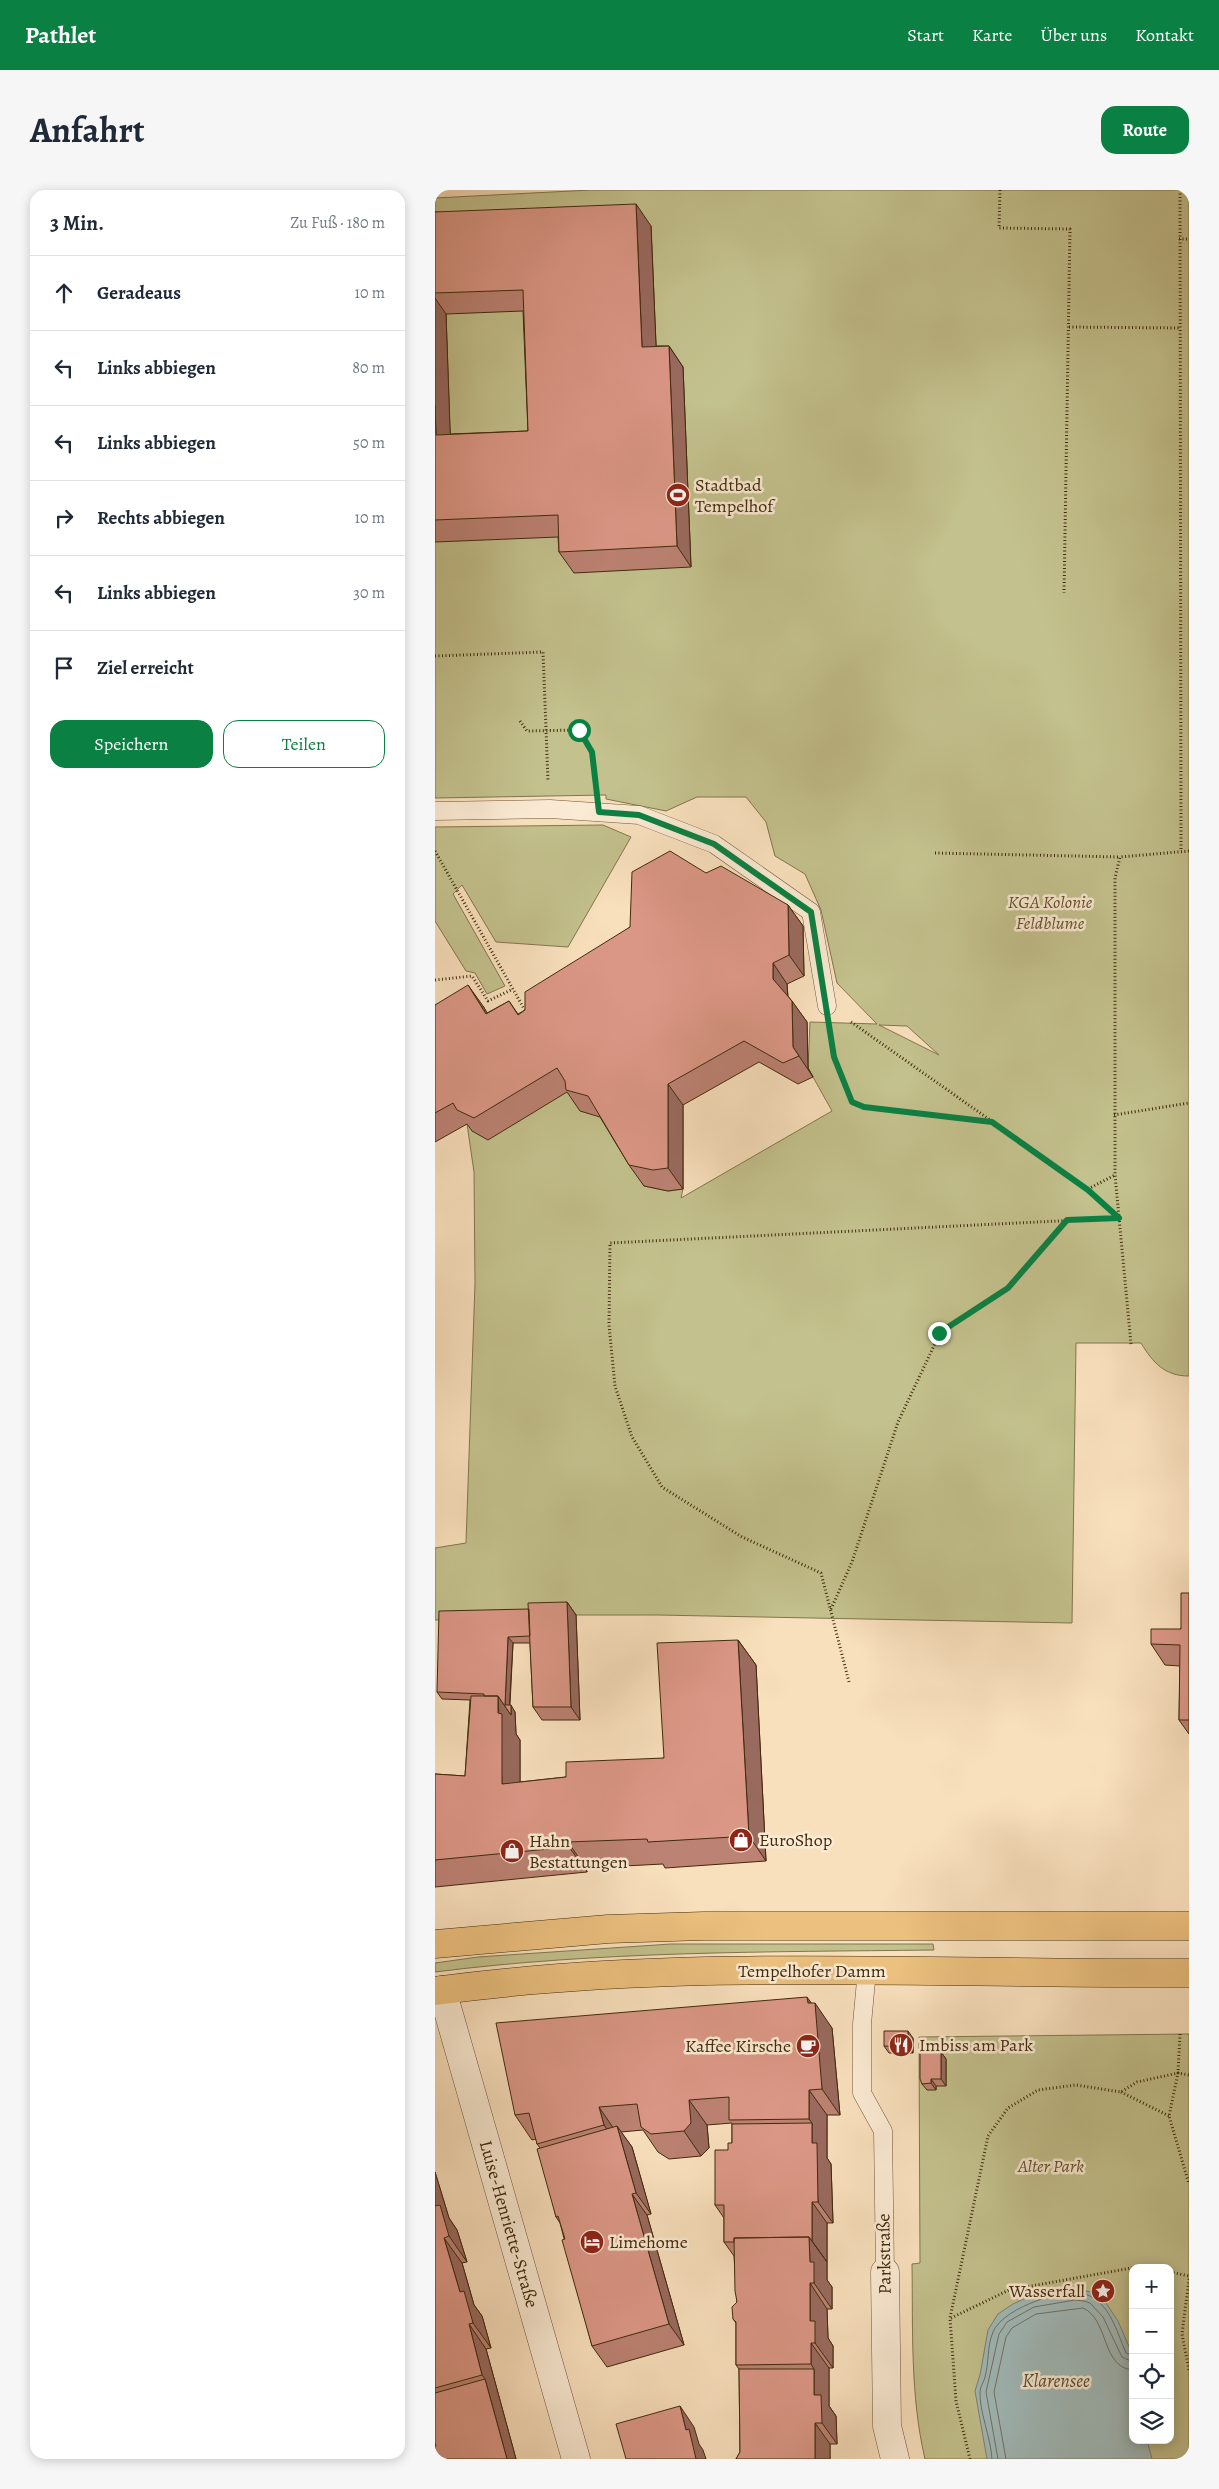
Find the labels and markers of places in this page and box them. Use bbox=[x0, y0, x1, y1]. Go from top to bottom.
place label: Stadtbad Tempelhof bbox=[695, 473, 776, 518]
sports icon: Stadtbad Tempelhof bbox=[665, 482, 691, 508]
shop icon: EuroShop bbox=[728, 1827, 754, 1853]
place label: EuroShop bbox=[759, 1828, 832, 1852]
place label: Hahn Bestattungen bbox=[529, 1829, 628, 1874]
shop icon: Hahn Bestattungen bbox=[499, 1838, 525, 1864]
restaurant icon: Imbiss am Park bbox=[888, 2032, 914, 2058]
cafe icon: Kaffee Kirsche bbox=[795, 2033, 821, 2059]
place label: Imbiss am Park bbox=[919, 2033, 1033, 2057]
place label: Kaffee Kirsche bbox=[685, 2034, 791, 2058]
hotel icon: Limehome bbox=[579, 2229, 605, 2255]
place label: Limehome bbox=[609, 2230, 688, 2254]
place icon: Wasserfall bbox=[1090, 2278, 1116, 2304]
place label: Wasserfall bbox=[1008, 2279, 1086, 2303]

